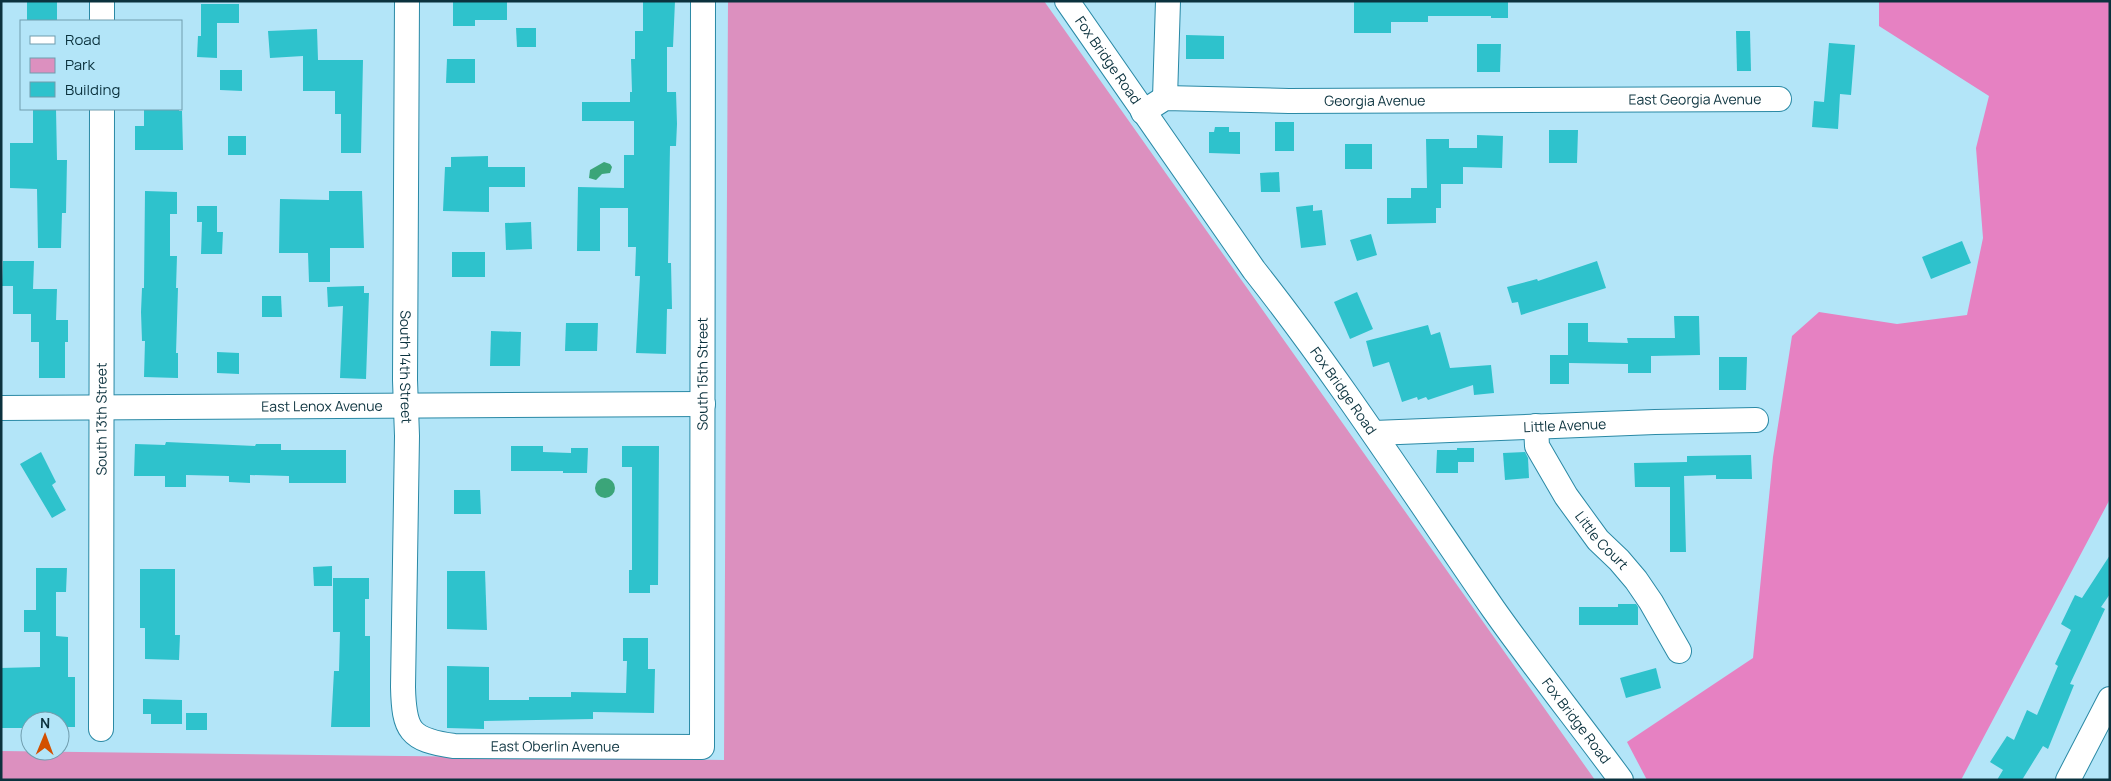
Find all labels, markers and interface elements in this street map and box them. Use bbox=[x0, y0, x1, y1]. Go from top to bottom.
street label: Fox Bridge Road bbox=[1071, 12, 1146, 108]
legend bbox=[20, 20, 182, 110]
text: Road bbox=[65, 29, 101, 50]
text: Park bbox=[65, 54, 95, 75]
text: Building bbox=[65, 79, 120, 100]
street label: East Georgia Avenue bbox=[1628, 89, 1761, 109]
street label: Georgia Avenue bbox=[1324, 90, 1426, 110]
street label: South 14th Street bbox=[396, 310, 417, 424]
street label: South 15th Street bbox=[692, 317, 712, 431]
street label: Fox Bridge Road bbox=[1306, 343, 1381, 438]
street label: South 13th Street bbox=[91, 362, 111, 476]
street label: East Lenox Avenue bbox=[261, 396, 383, 416]
street label: Little Avenue bbox=[1523, 414, 1607, 436]
street label: Little Court bbox=[1571, 507, 1633, 574]
street label: Fox Bridge Road bbox=[1538, 674, 1616, 767]
north arrow bbox=[20, 711, 70, 761]
text: N bbox=[40, 713, 50, 732]
street label: East Oberlin Avenue bbox=[491, 736, 620, 756]

